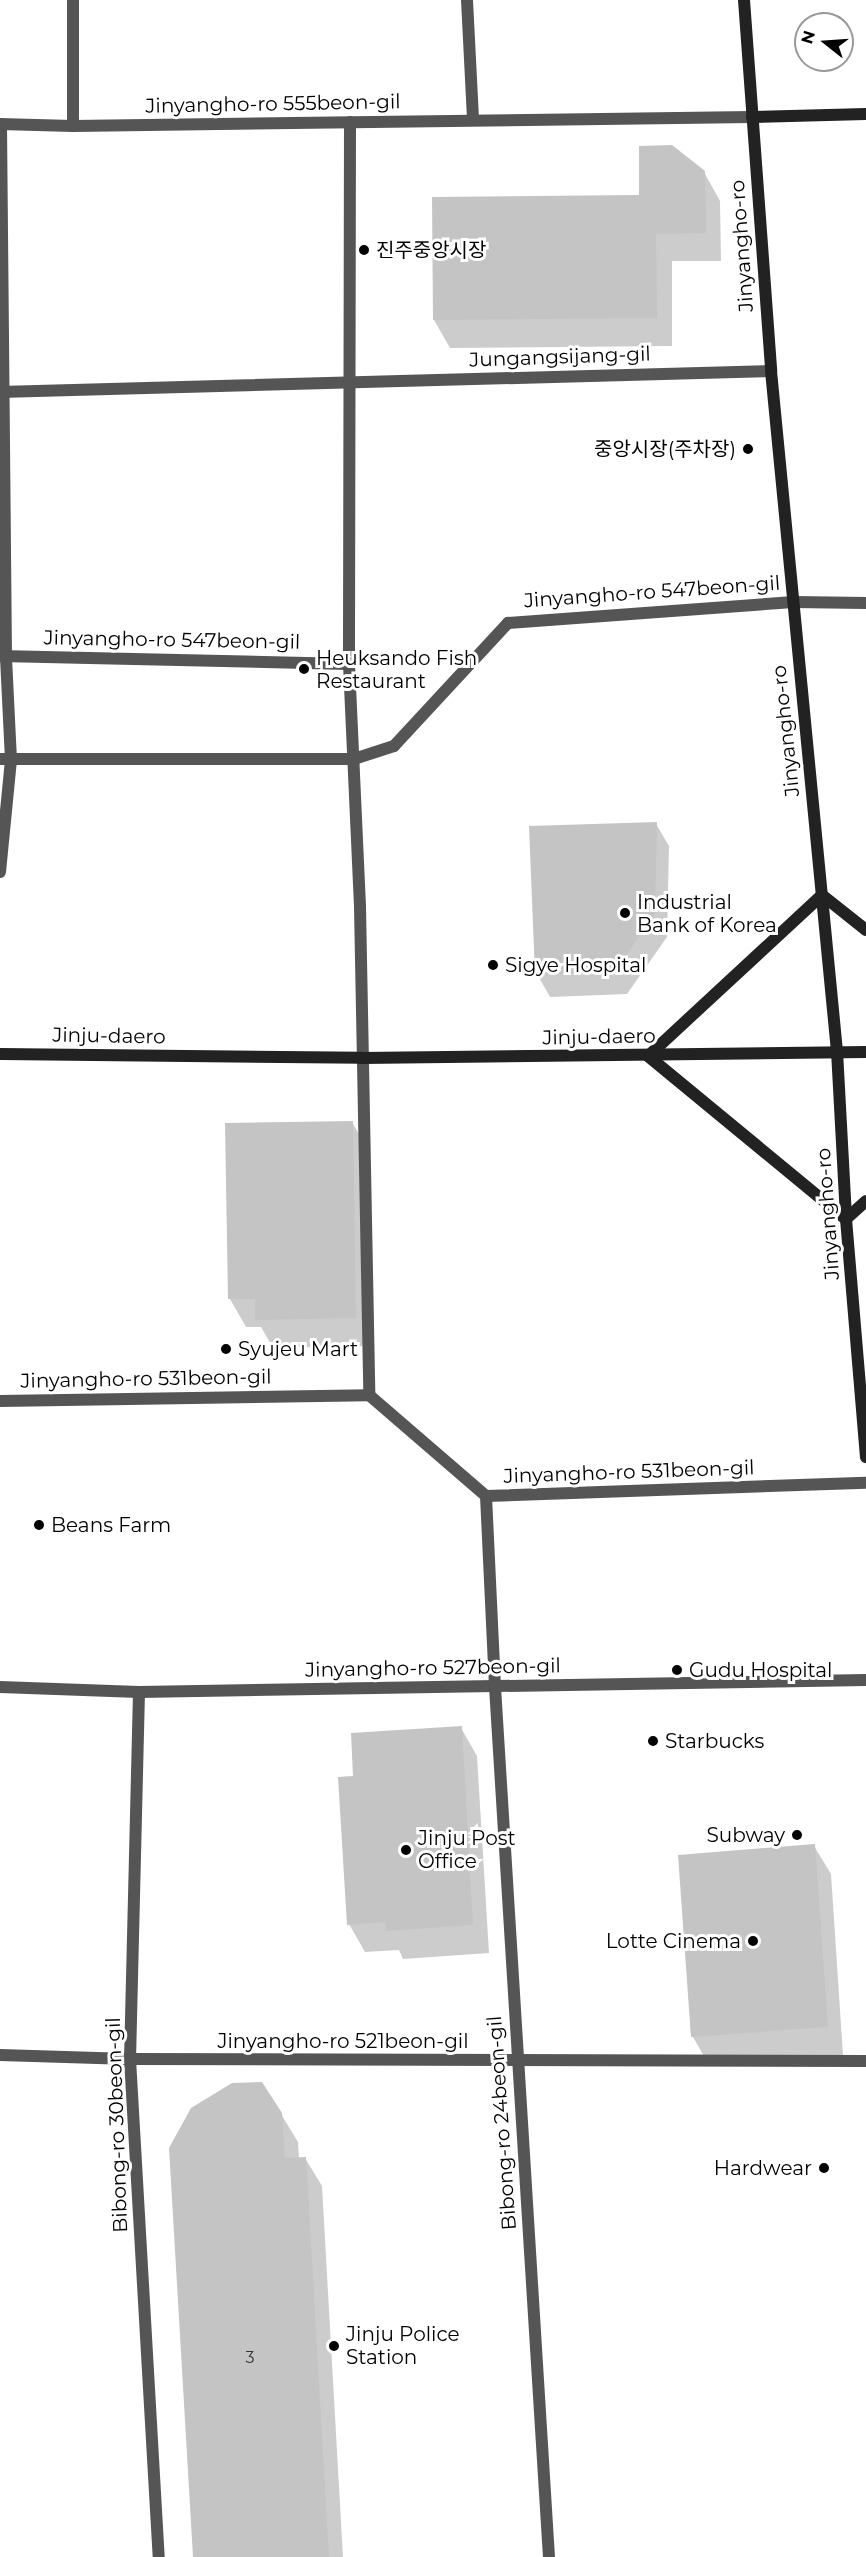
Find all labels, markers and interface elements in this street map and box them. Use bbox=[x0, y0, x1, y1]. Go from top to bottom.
north arrow bbox=[794, 12, 854, 72]
text: N bbox=[797, 28, 819, 46]
street label: Jinyangho-ro 555beon-gil bbox=[145, 90, 401, 118]
street label: Jinyangho-ro bbox=[725, 179, 759, 313]
place label: 진주중앙시장 bbox=[376, 238, 486, 262]
marker: 진주중앙시장 bbox=[357, 243, 371, 257]
street label: Jungangsijang-gil bbox=[469, 342, 651, 372]
place label: 중앙시장(주차장) bbox=[594, 437, 736, 461]
marker: 중앙시장(주차장) bbox=[741, 442, 755, 456]
street label: Jinyangho-ro 547beon-gil bbox=[523, 571, 781, 613]
street label: Jinyangho-ro 547beon-gil bbox=[43, 626, 301, 654]
place label: Heuksando Fish Restaurant bbox=[316, 646, 477, 693]
marker: Heuksando Fish Restaurant bbox=[297, 662, 311, 676]
street label: Jinyangho-ro bbox=[767, 664, 805, 798]
place label: Industrial Bank of Korea bbox=[637, 890, 777, 937]
marker: Industrial Bank of Korea bbox=[618, 906, 632, 920]
place label: Sigye Hospital bbox=[505, 953, 646, 977]
marker: Sigye Hospital bbox=[486, 958, 500, 972]
street label: Jinju-daero bbox=[52, 1023, 166, 1049]
street label: Jinju-daero bbox=[542, 1024, 656, 1050]
street label: Jinyangho-ro bbox=[811, 1147, 845, 1281]
place label: Syujeu Mart bbox=[238, 1337, 358, 1361]
marker: Syujeu Mart bbox=[219, 1342, 233, 1356]
street label: Jinyangho-ro 531beon-gil bbox=[20, 1365, 272, 1393]
street label: Jinyangho-ro 531beon-gil bbox=[503, 1456, 755, 1488]
place label: Beans Farm bbox=[51, 1513, 171, 1537]
marker: Beans Farm bbox=[32, 1518, 46, 1532]
street label: Jinyangho-ro 527beon-gil bbox=[305, 1654, 561, 1682]
place label: Gudu Hospital bbox=[689, 1658, 832, 1682]
marker: Gudu Hospital bbox=[670, 1663, 684, 1677]
place label: Starbucks bbox=[665, 1729, 764, 1753]
marker: Starbucks bbox=[646, 1734, 660, 1748]
place label: Subway bbox=[707, 1823, 785, 1847]
place label: Jinju Post Office bbox=[418, 1826, 516, 1873]
marker: Subway bbox=[790, 1828, 804, 1842]
marker: Jinju Post Office bbox=[399, 1843, 413, 1857]
place label: Lotte Cinema bbox=[606, 1929, 741, 1953]
marker: Lotte Cinema bbox=[746, 1934, 760, 1948]
street label: Bibong-ro 24beon-gil bbox=[483, 2015, 521, 2231]
street label: Bibong-ro 30beon-gil bbox=[101, 2017, 133, 2233]
street label: Jinyangho-ro 521beon-gil bbox=[217, 2029, 469, 2053]
place label: Hardwear bbox=[714, 2156, 812, 2180]
marker: Hardwear bbox=[817, 2161, 831, 2175]
place label: Jinju Police Station bbox=[346, 2322, 460, 2369]
marker: Jinju Police Station bbox=[327, 2339, 341, 2353]
house number: 3 bbox=[245, 2348, 255, 2368]

